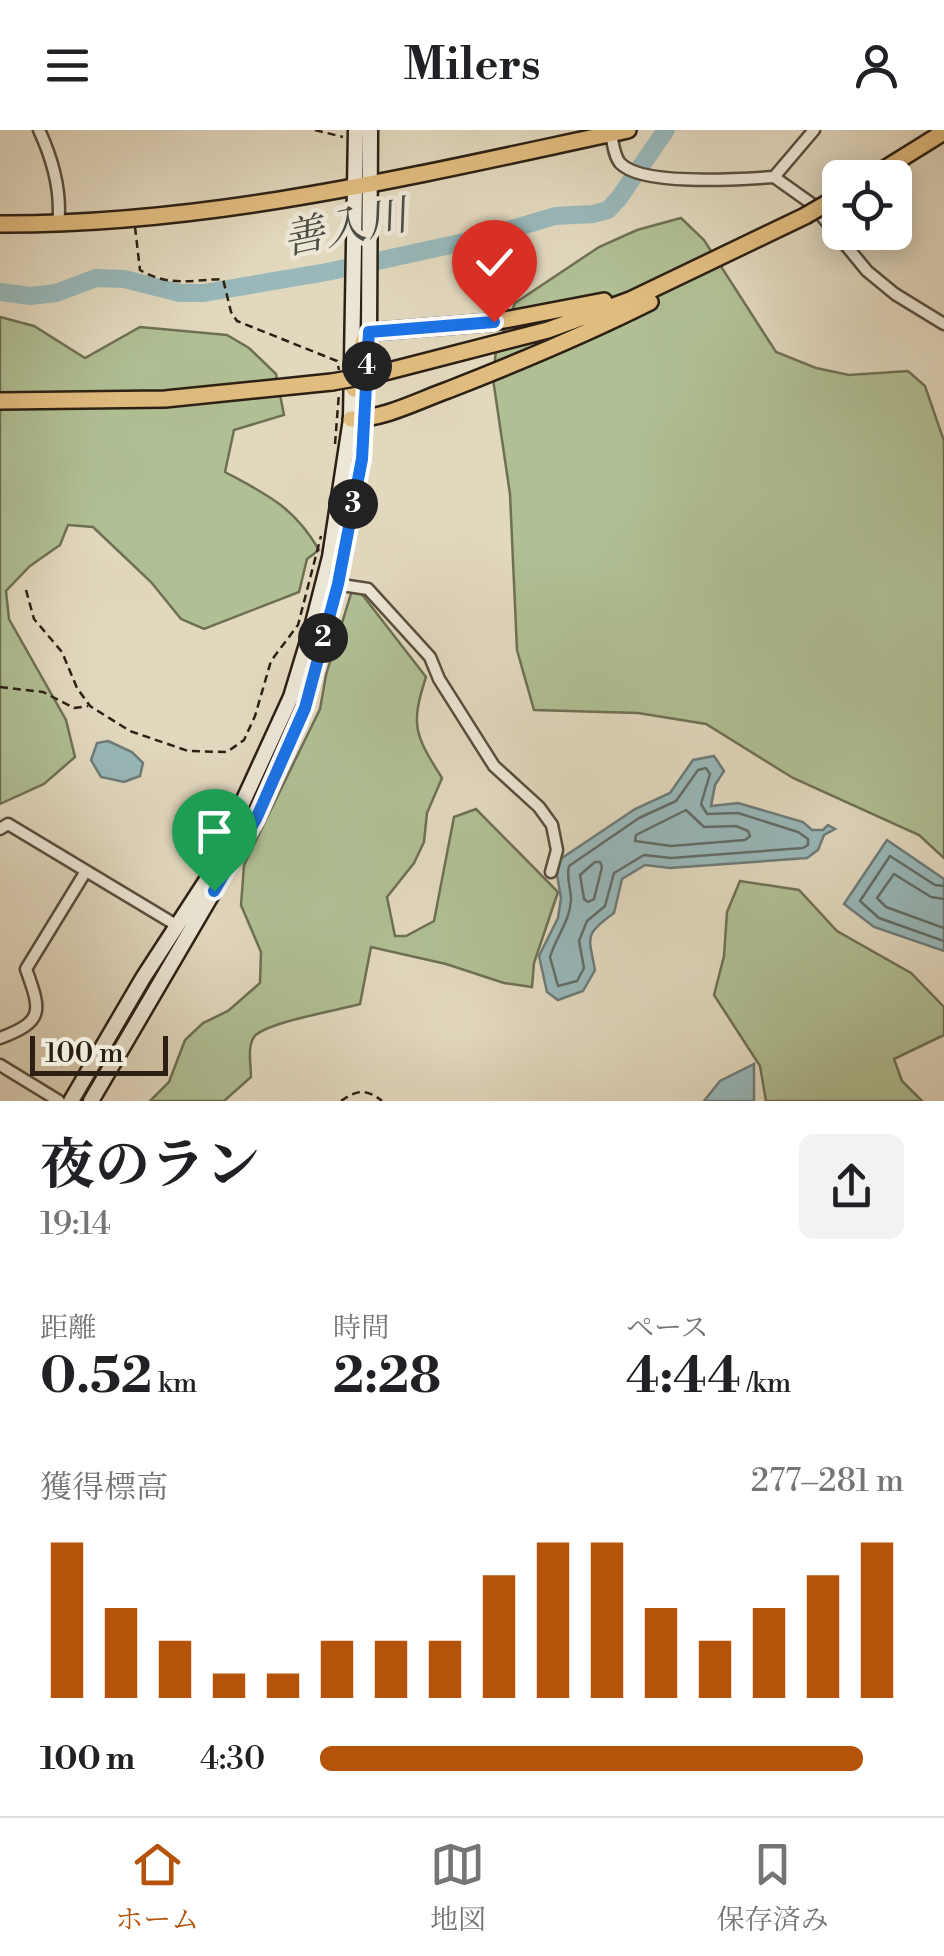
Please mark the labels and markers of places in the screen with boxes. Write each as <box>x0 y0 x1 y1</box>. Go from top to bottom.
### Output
pin <box>452 220 537 323</box>
pin: 4 <box>342 341 392 391</box>
pin: 3 <box>328 479 378 529</box>
pin: 2 <box>298 613 348 663</box>
pin <box>172 789 257 892</box>

